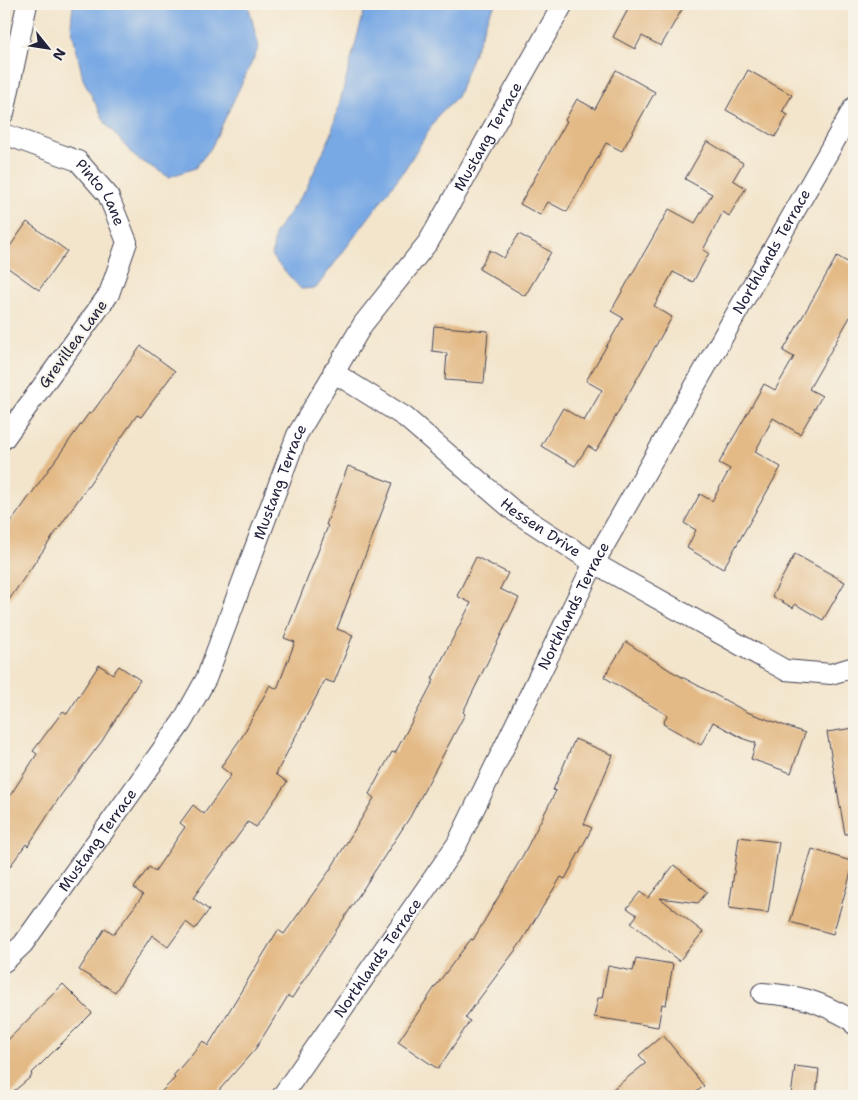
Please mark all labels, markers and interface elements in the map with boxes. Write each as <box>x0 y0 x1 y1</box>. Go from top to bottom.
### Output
north arrow <box>22 22 72 72</box>
text: N <box>49 45 70 64</box>
street label: Mustang Terrace <box>449 78 527 195</box>
street label: Pinto Lane <box>71 155 129 229</box>
street label: Northlands Terrace <box>728 185 815 318</box>
street label: Grevillea Lane <box>34 296 112 392</box>
street label: Mustang Terrace <box>249 420 311 543</box>
street label: Hessen Drive <box>496 493 585 562</box>
street label: Northlands Terrace <box>533 538 614 673</box>
street label: Mustang Terrace <box>54 785 141 896</box>
street label: Northlands Terrace <box>329 894 426 1022</box>

